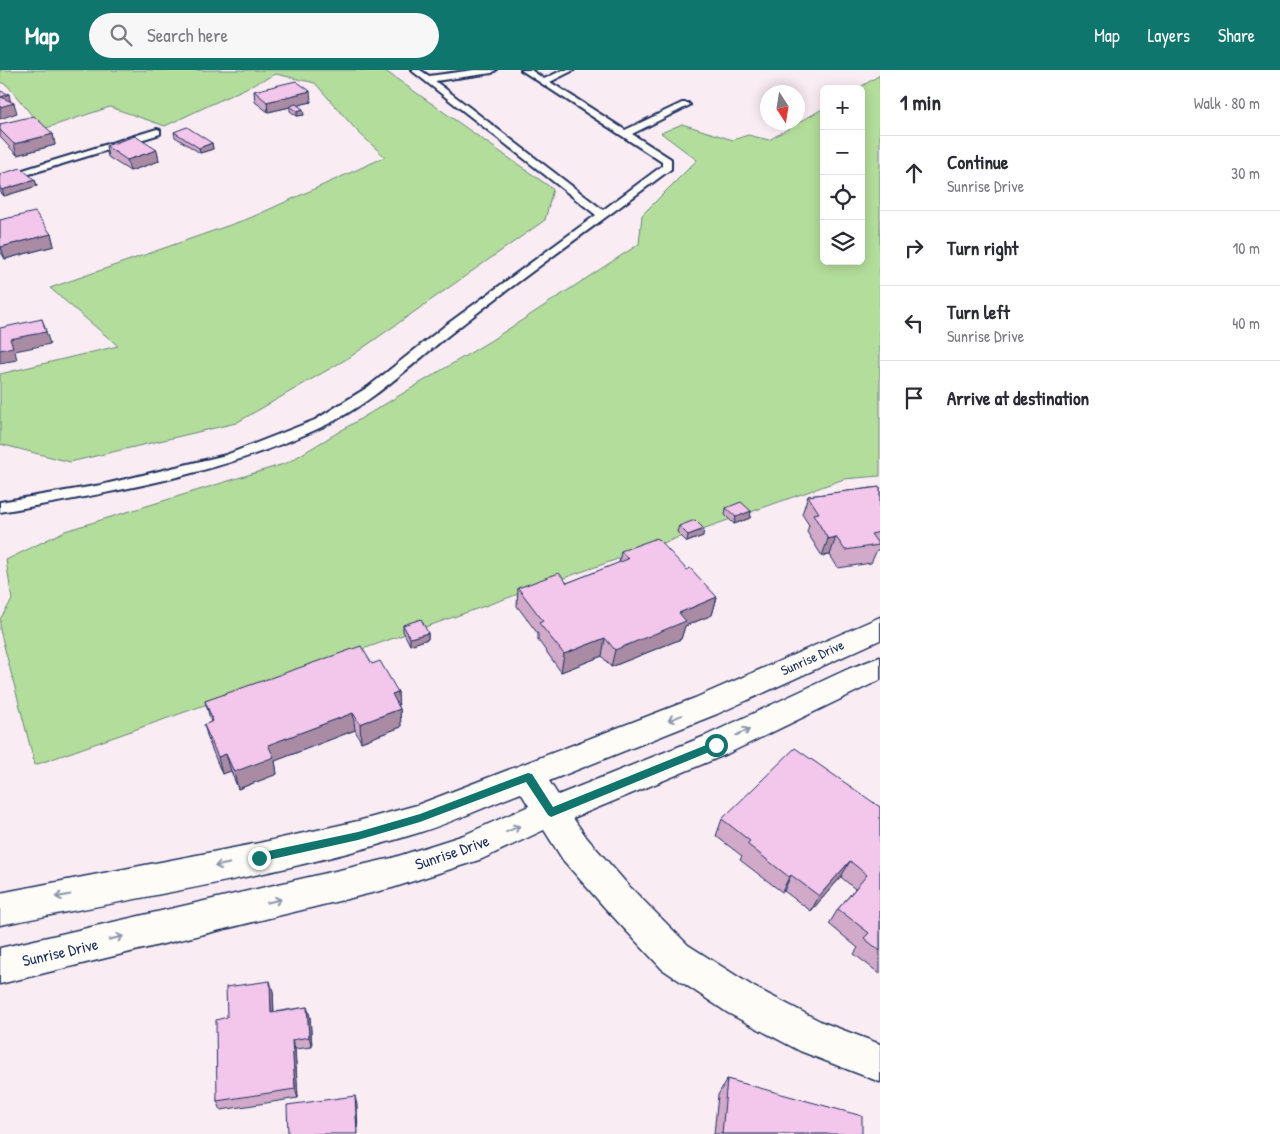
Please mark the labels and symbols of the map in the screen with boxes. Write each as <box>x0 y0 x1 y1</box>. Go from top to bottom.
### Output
north arrow <box>760 85 805 130</box>
street label: Sunrise Drive <box>777 634 847 679</box>
one-way arrow <box>668 714 683 723</box>
one-way arrow <box>735 727 750 736</box>
route start <box>705 734 728 757</box>
one-way arrow <box>505 824 520 834</box>
street label: Sunrise Drive <box>412 829 493 875</box>
route end <box>248 847 271 870</box>
one-way arrow <box>215 861 231 870</box>
one-way arrow <box>55 892 71 902</box>
one-way arrow <box>265 896 281 905</box>
street label: Sunrise Drive <box>20 932 101 971</box>
one-way arrow <box>107 933 123 942</box>

